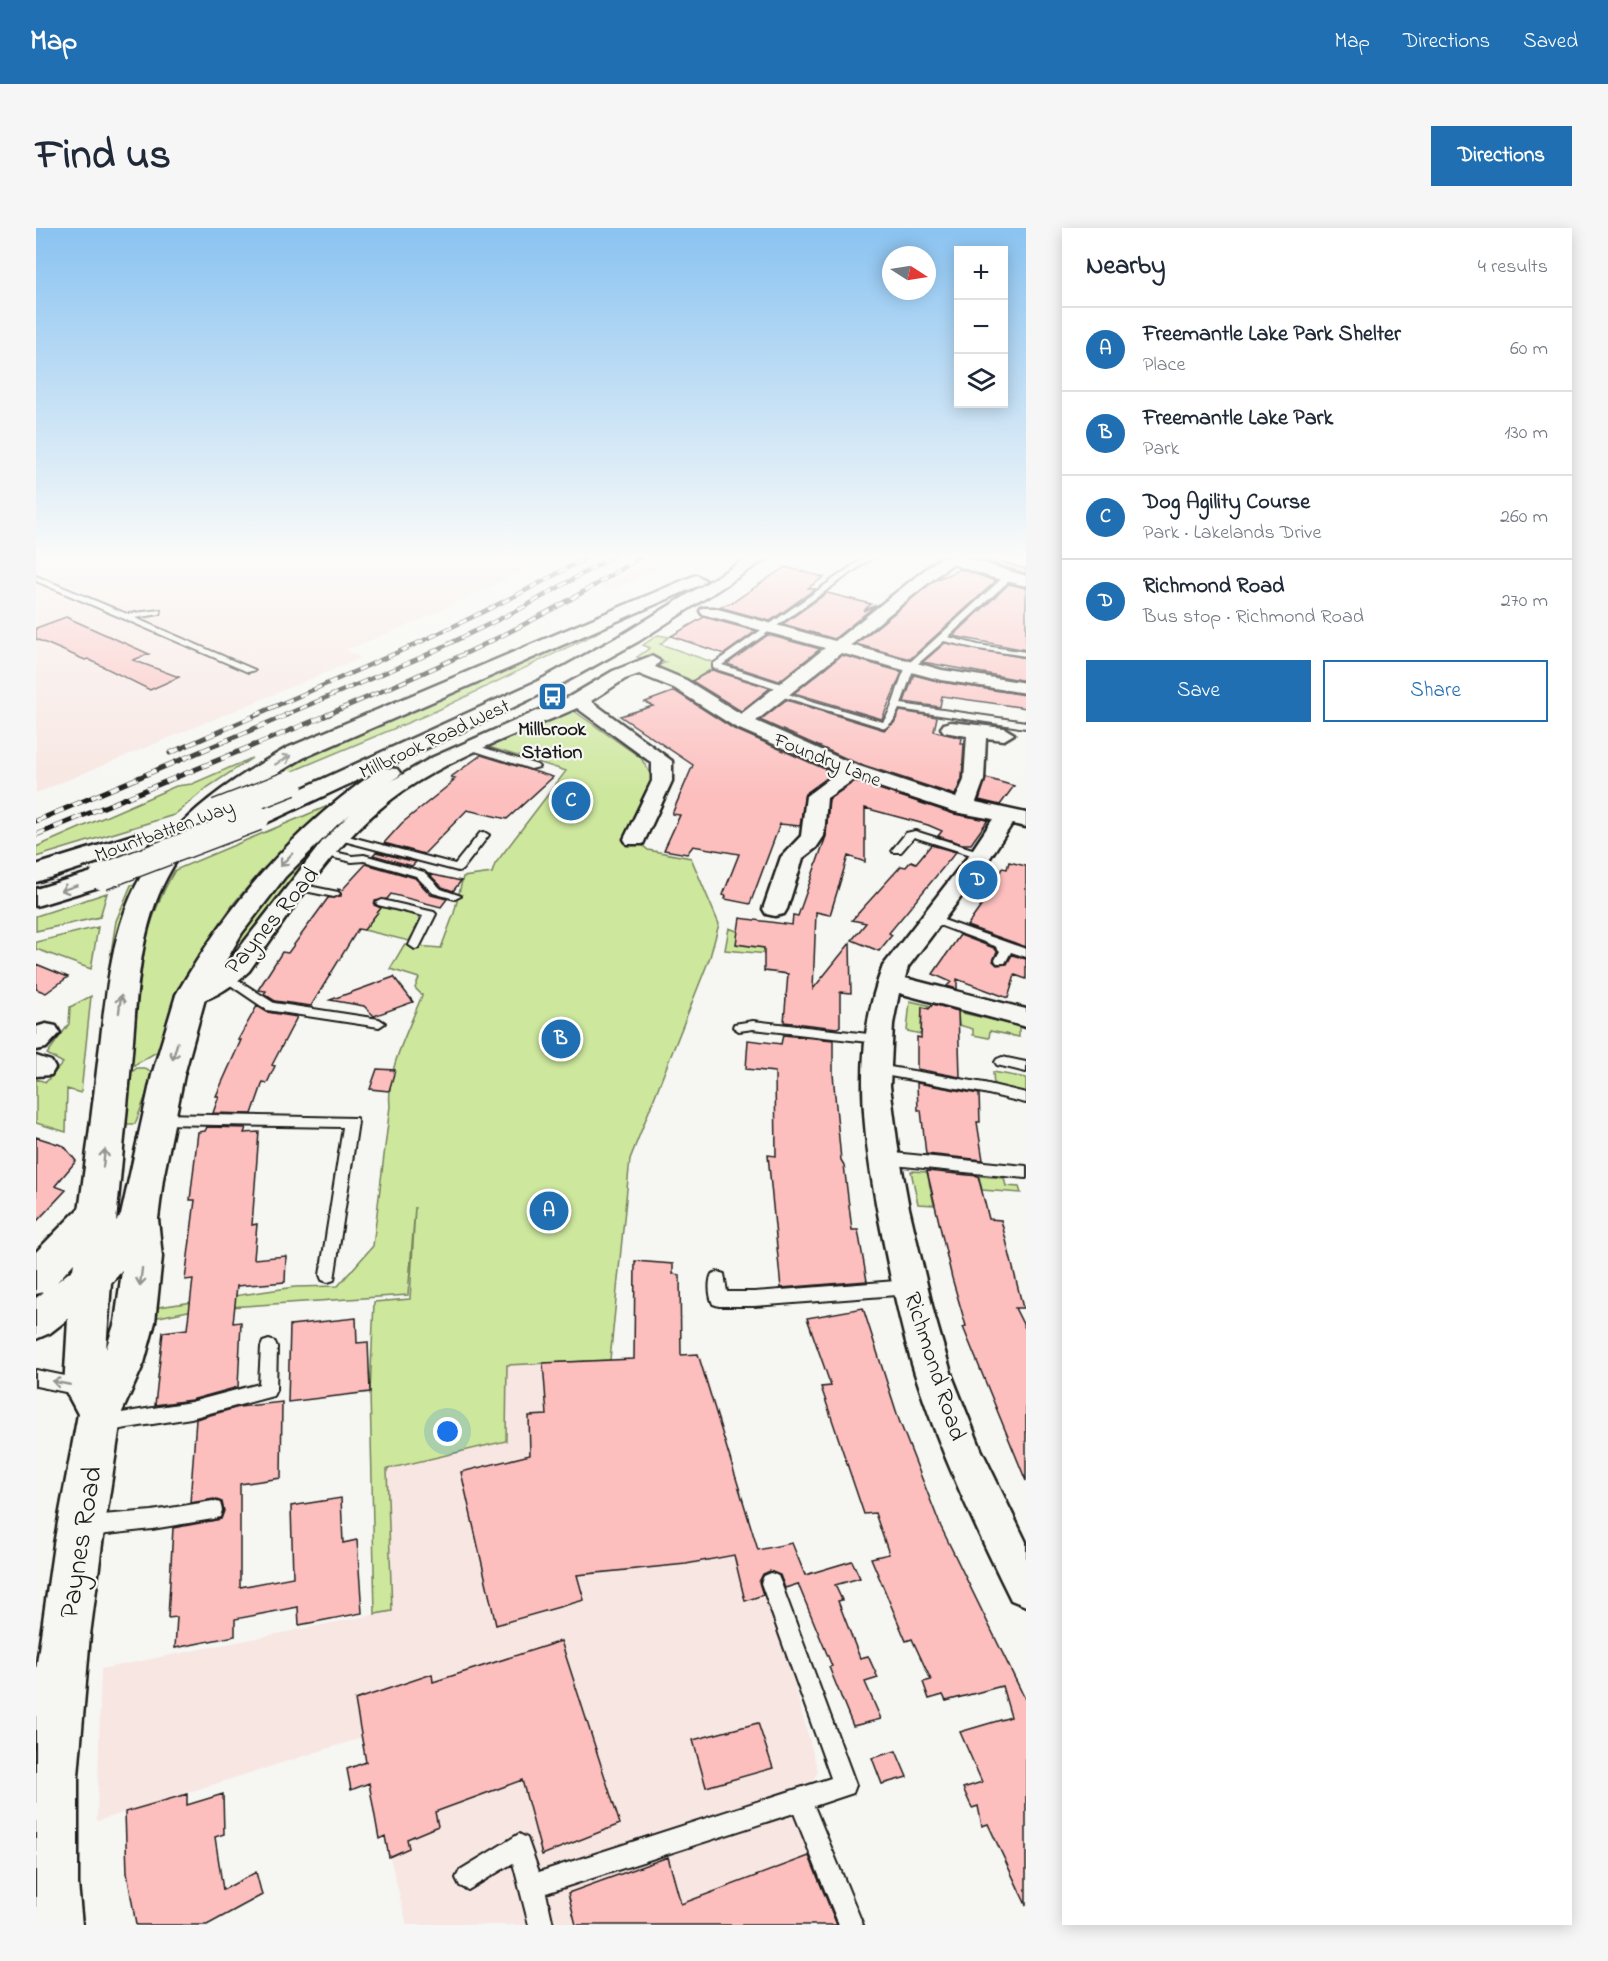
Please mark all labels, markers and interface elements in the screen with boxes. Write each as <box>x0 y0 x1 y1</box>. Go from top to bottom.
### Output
text: Map <box>30 22 77 63</box>
text: Map <box>1334 27 1370 57</box>
text: Directions <box>1403 27 1490 57</box>
text: Saved <box>1523 27 1578 57</box>
text: Find us <box>36 126 171 187</box>
button: Directions <box>1431 126 1572 186</box>
north arrow <box>882 246 936 300</box>
map controls <box>954 246 1008 408</box>
button: + <box>954 246 1008 300</box>
text: Nearby <box>1086 248 1165 286</box>
text: 4 results <box>1478 253 1548 282</box>
button: − <box>954 300 1008 354</box>
text: Freemantle Lake Park Shelter <box>1143 319 1401 351</box>
text: A <box>1099 335 1112 364</box>
text: 60 m <box>1510 335 1548 364</box>
text: Place <box>1143 351 1185 380</box>
button: layers <box>954 354 1008 408</box>
text: Freemantle Lake Park <box>1143 403 1333 435</box>
text: B <box>1099 419 1112 448</box>
text: 130 m <box>1504 419 1548 448</box>
text: Park <box>1143 435 1179 464</box>
text: Dog Agility Course <box>1143 487 1310 519</box>
text: C <box>1100 503 1111 532</box>
text: 260 m <box>1500 503 1548 532</box>
text: Park · Lakelands Drive <box>1143 519 1322 548</box>
text: Richmond Road <box>1143 571 1284 603</box>
text: D <box>1098 587 1113 616</box>
text: 270 m <box>1501 587 1548 616</box>
text: Bus stop · Richmond Road <box>1143 603 1364 632</box>
button: Save <box>1086 660 1311 722</box>
button: Share <box>1323 660 1548 722</box>
bus stop icon: Millbrook Station <box>536 681 568 713</box>
street label: Millbrook Road West <box>355 693 515 788</box>
place label: Millbrook Station <box>518 716 587 768</box>
street label: Foundry Lane <box>768 726 885 796</box>
one-way arrow <box>273 754 291 765</box>
pin: C <box>552 778 590 824</box>
street label: Mountbatten Way <box>91 794 239 871</box>
one-way arrow <box>279 853 294 868</box>
pin: D <box>958 858 998 902</box>
street label: Paynes Road <box>217 860 330 984</box>
one-way arrow <box>60 883 79 894</box>
one-way arrow <box>115 994 126 1014</box>
pin: B <box>542 1016 580 1062</box>
one-way arrow <box>169 1041 180 1060</box>
one-way arrow <box>99 1148 110 1168</box>
pin: A <box>530 1188 568 1234</box>
one-way arrow <box>135 1266 146 1286</box>
street label: Richmond Road <box>893 1288 974 1446</box>
one-way arrow <box>51 1377 71 1388</box>
your location <box>433 1417 462 1446</box>
street label: Paynes Road <box>50 1463 115 1622</box>

